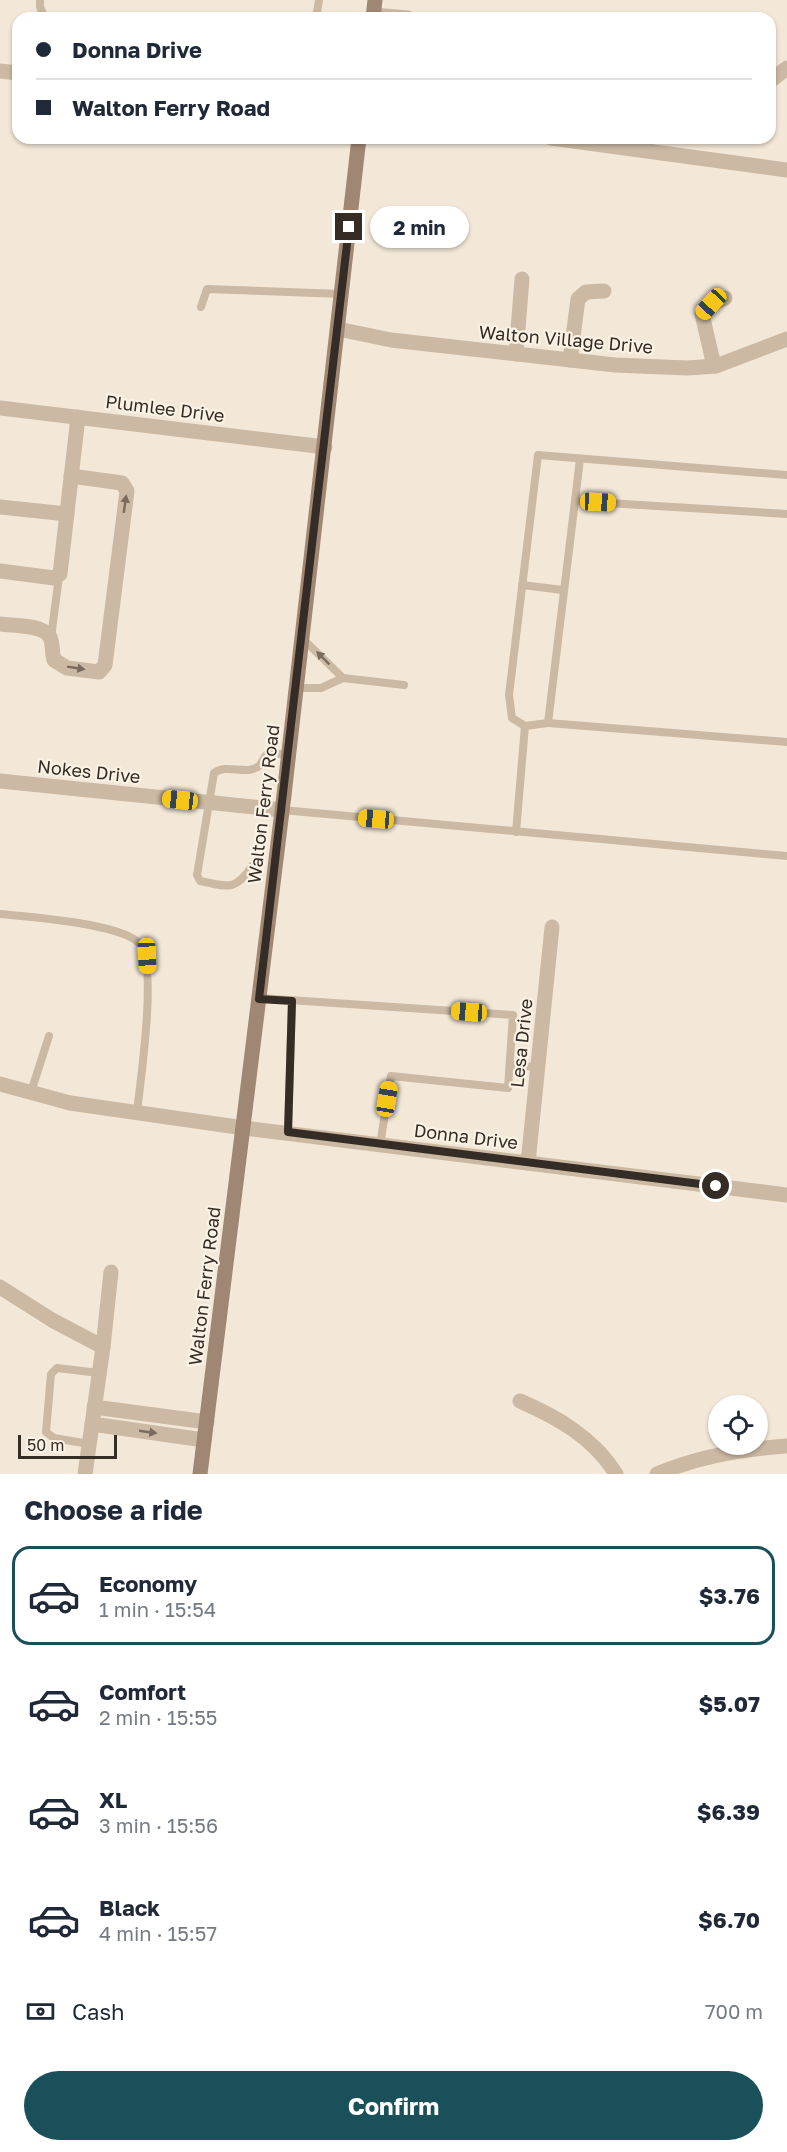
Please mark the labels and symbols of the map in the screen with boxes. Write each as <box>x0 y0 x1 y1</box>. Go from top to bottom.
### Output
callout: 2 min <box>370 206 469 248</box>
route end <box>335 213 362 240</box>
car <box>692 285 730 323</box>
street label: Walton Village Drive <box>478 320 654 358</box>
street label: Plumlee Drive <box>104 390 226 426</box>
car <box>580 492 616 512</box>
one-way arrow <box>121 494 130 513</box>
one-way arrow <box>315 651 330 665</box>
one-way arrow <box>66 664 85 673</box>
street label: Walton Ferry Road <box>242 723 284 885</box>
street label: Nokes Drive <box>36 755 142 787</box>
car <box>161 789 199 811</box>
car <box>357 808 395 830</box>
car <box>137 938 157 974</box>
street label: Lesa Drive <box>505 997 537 1089</box>
car <box>450 1002 488 1022</box>
car <box>375 1080 399 1118</box>
street label: Donna Drive <box>413 1119 519 1153</box>
route start <box>702 1172 729 1199</box>
street label: Walton Ferry Road <box>183 1205 225 1367</box>
one-way arrow <box>139 1427 158 1436</box>
scale bar <box>18 1432 117 1460</box>

